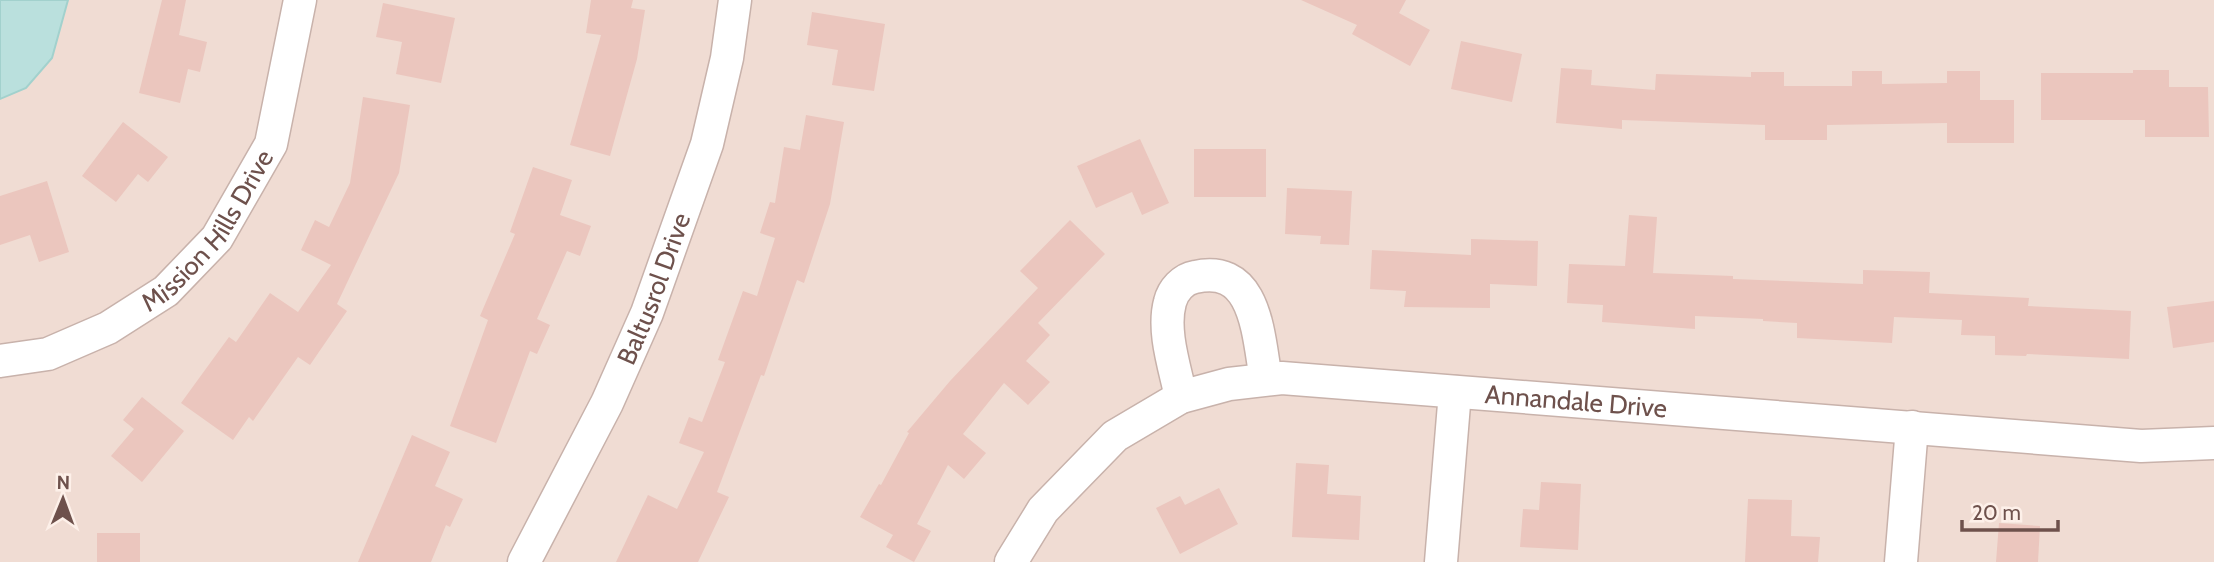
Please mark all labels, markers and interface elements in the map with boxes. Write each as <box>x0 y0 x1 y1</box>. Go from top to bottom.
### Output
street label: Mission Hills Drive <box>135 144 280 319</box>
street label: Baltusrol Drive <box>610 209 697 369</box>
street label: Annandale Drive <box>1484 378 1668 424</box>
north arrow <box>28 464 98 534</box>
text: N <box>56 471 70 494</box>
scale bar <box>1962 489 2058 532</box>
text: 20 m <box>1972 500 2021 525</box>

